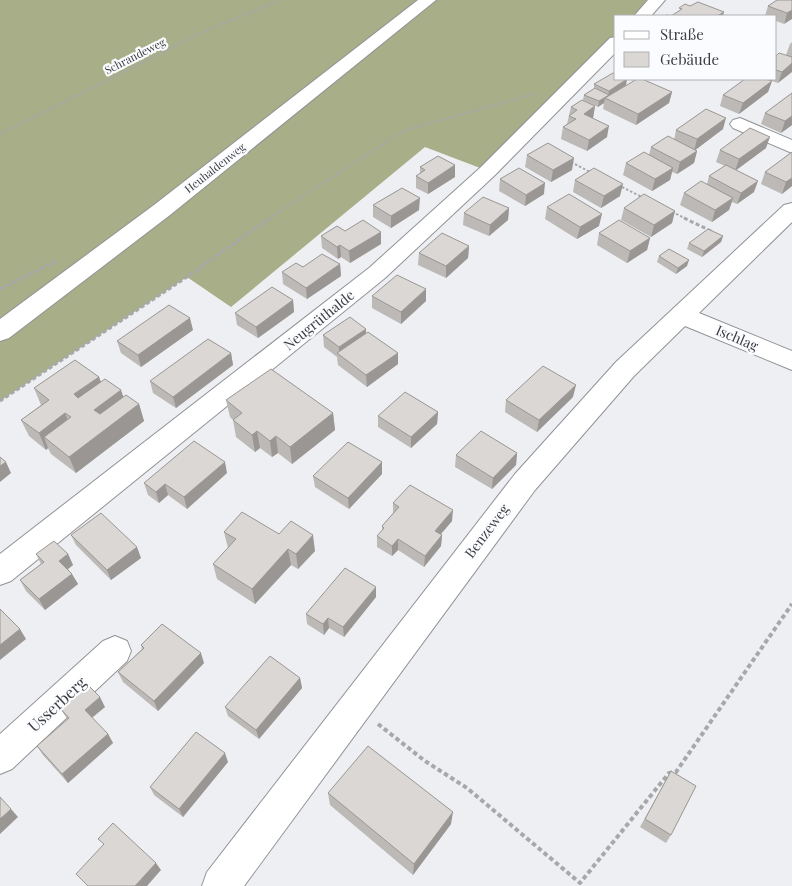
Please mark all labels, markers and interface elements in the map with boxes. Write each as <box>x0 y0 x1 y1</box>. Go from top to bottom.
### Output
legend <box>614 15 777 80</box>
text: Straße <box>660 24 704 44</box>
street label: Schrandeweg <box>102 34 168 77</box>
text: Gebäude <box>660 49 719 69</box>
street label: Heuhaldenweg <box>181 139 248 196</box>
street label: Neugrüthalde <box>279 285 358 354</box>
street label: Ischlag <box>713 320 762 355</box>
street label: Benzeweg <box>460 499 514 562</box>
street label: Usserberg <box>23 671 91 736</box>

